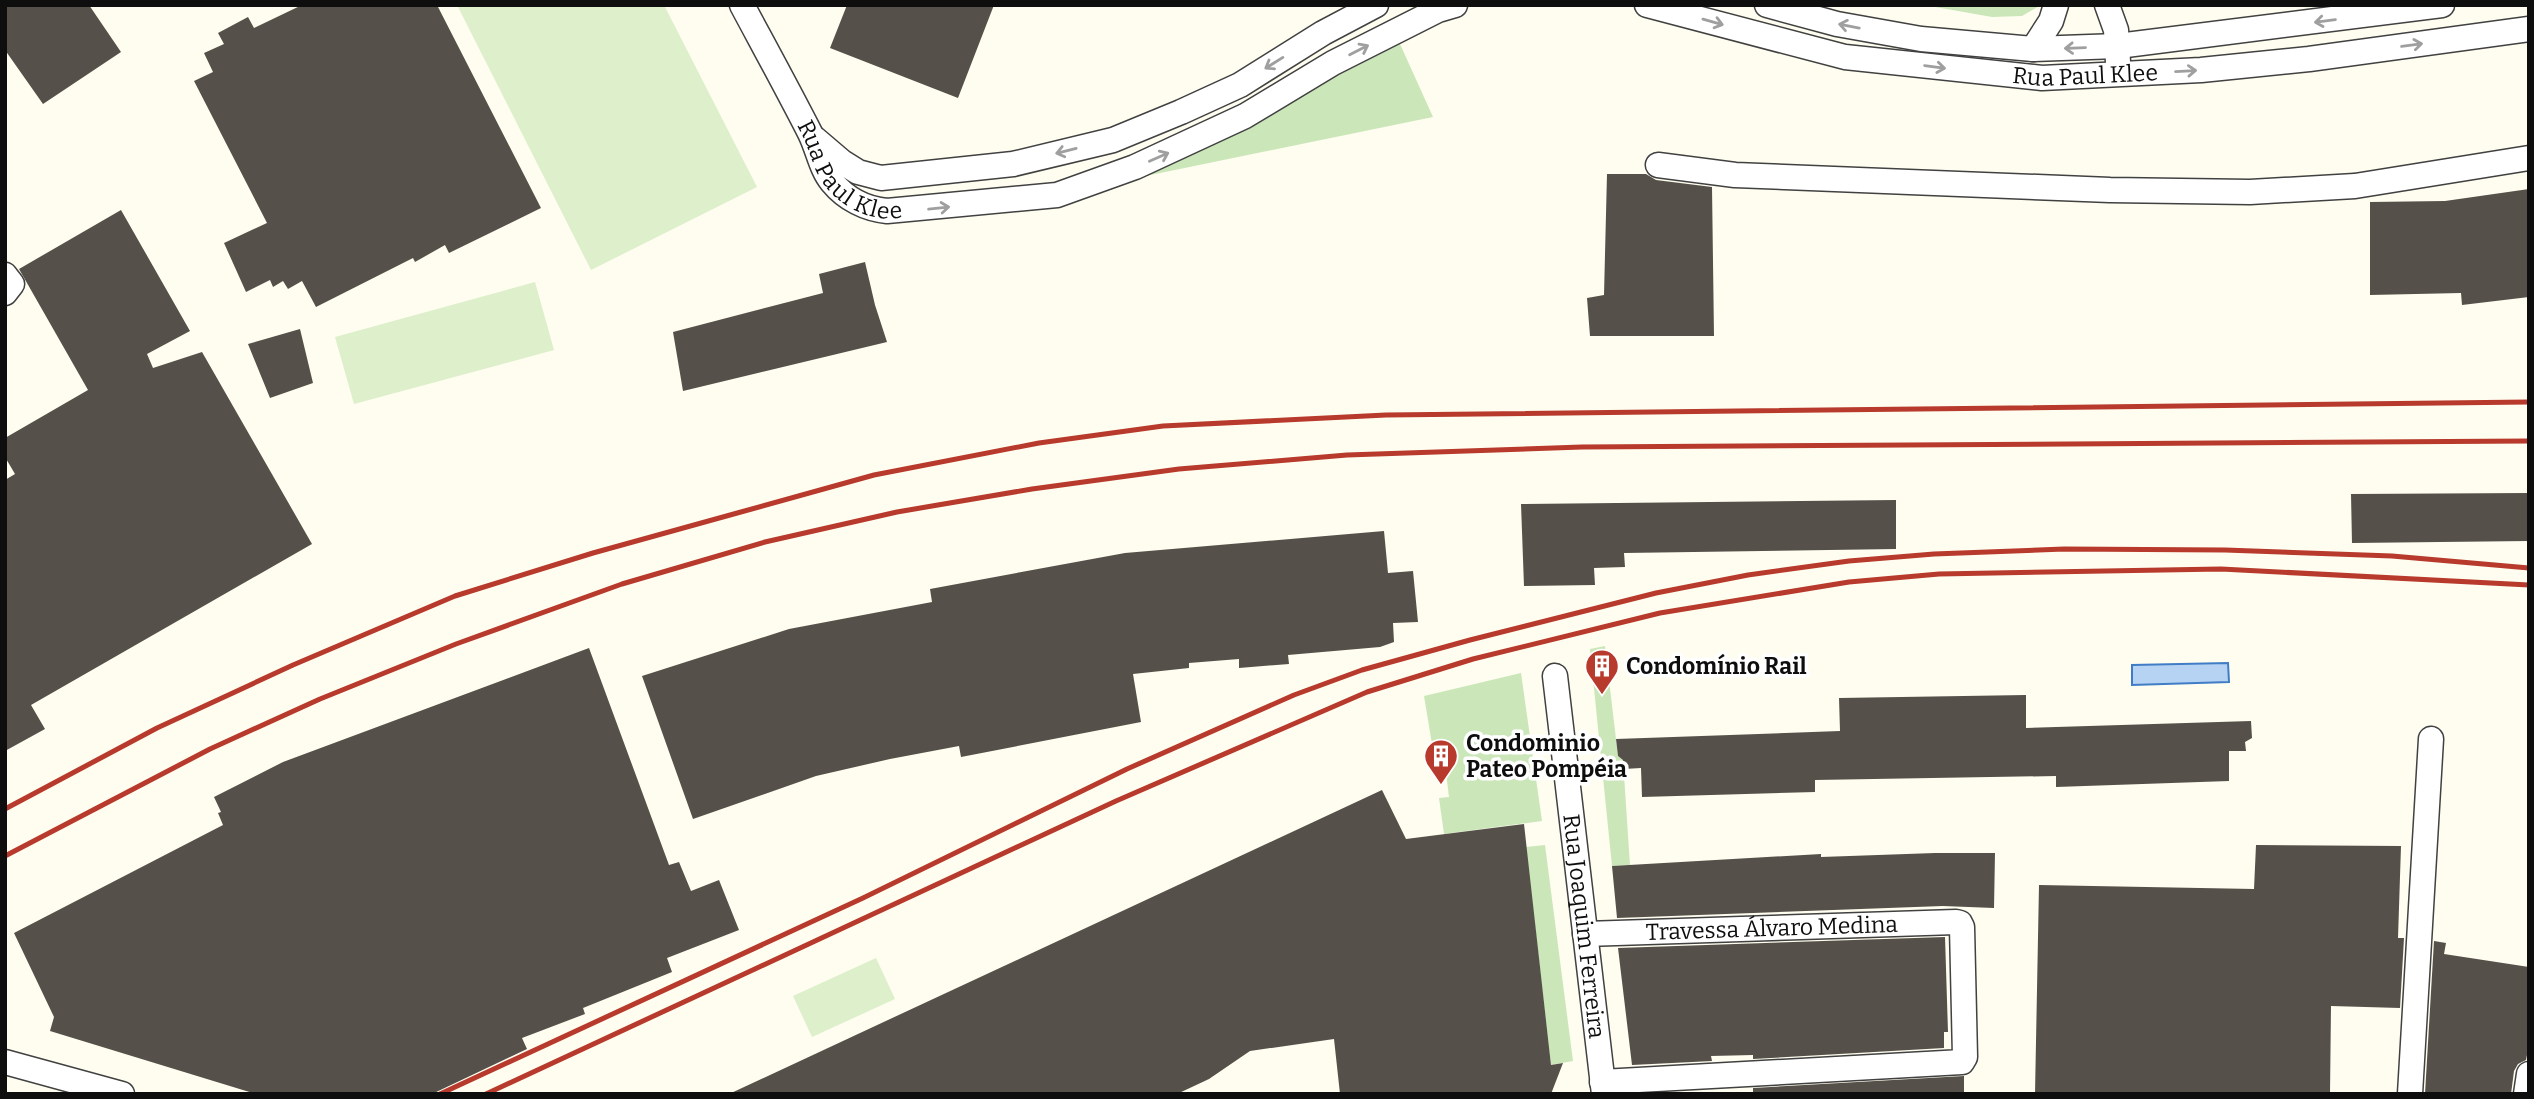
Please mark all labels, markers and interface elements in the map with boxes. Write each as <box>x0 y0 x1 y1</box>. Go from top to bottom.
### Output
one-way arrow <box>2314 14 2337 27</box>
one-way arrow <box>1701 17 1723 30</box>
one-way arrow <box>1838 19 1861 33</box>
one-way arrow <box>2400 38 2423 51</box>
one-way arrow <box>2064 41 2087 54</box>
one-way arrow <box>1348 42 1369 56</box>
one-way arrow <box>1265 56 1285 70</box>
street label: Rua Paul Klee <box>2011 58 2159 92</box>
one-way arrow <box>1923 60 1946 73</box>
one-way arrow <box>2175 65 2198 78</box>
street label: Rua Paul Klee <box>792 115 903 225</box>
one-way arrow <box>1055 145 1078 159</box>
one-way arrow <box>1147 150 1169 163</box>
one-way arrow <box>927 201 950 214</box>
building icon: Condomínio Rail <box>1583 647 1621 696</box>
place label: Condomínio Rail <box>1626 652 1807 680</box>
place label: Condominio Pateo Pompéia <box>1466 729 1627 783</box>
building icon: Condominio Pateo Pompéia <box>1422 737 1460 786</box>
street label: Rua Joaquim Ferreira <box>1557 813 1611 1040</box>
street label: Travessa Álvaro Medina <box>1645 910 1899 946</box>

